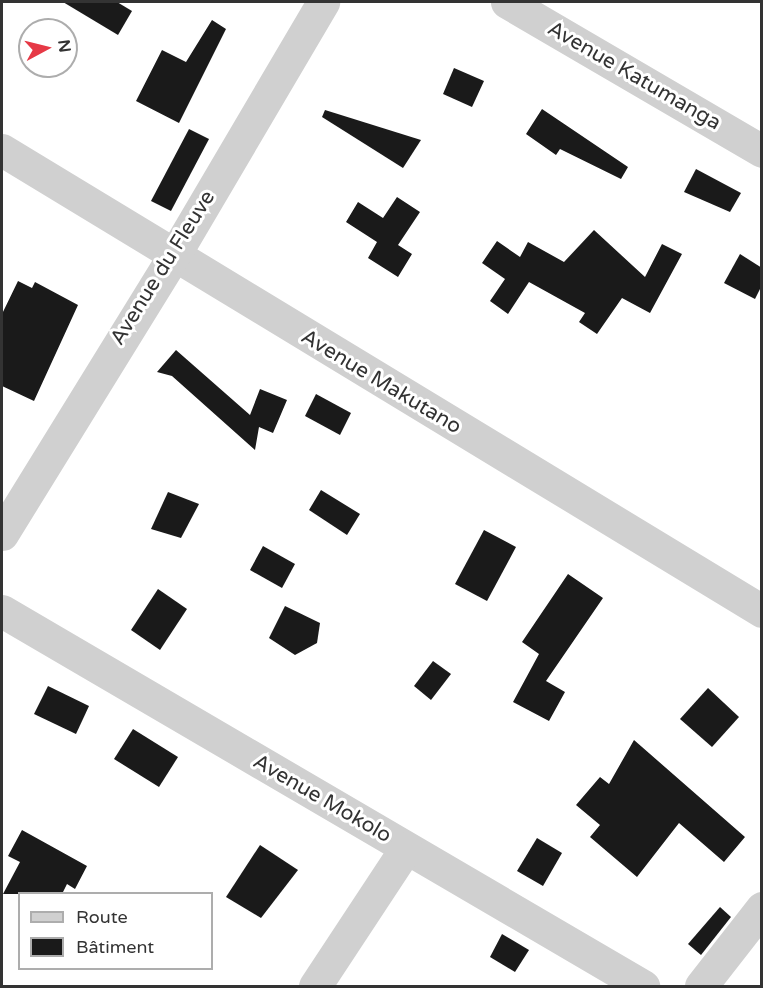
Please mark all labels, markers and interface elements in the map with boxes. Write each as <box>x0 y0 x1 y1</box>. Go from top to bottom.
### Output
street label: Avenue Katumanga <box>543 16 725 136</box>
north arrow <box>18 18 78 78</box>
text: N <box>53 38 75 54</box>
street label: Avenue du Fleuve <box>105 186 221 350</box>
street label: Avenue Makutano <box>296 324 466 440</box>
street label: Avenue Mokolo <box>248 749 396 849</box>
legend <box>18 892 213 970</box>
text: Route <box>76 906 128 928</box>
text: Bâtiment <box>76 936 154 958</box>

